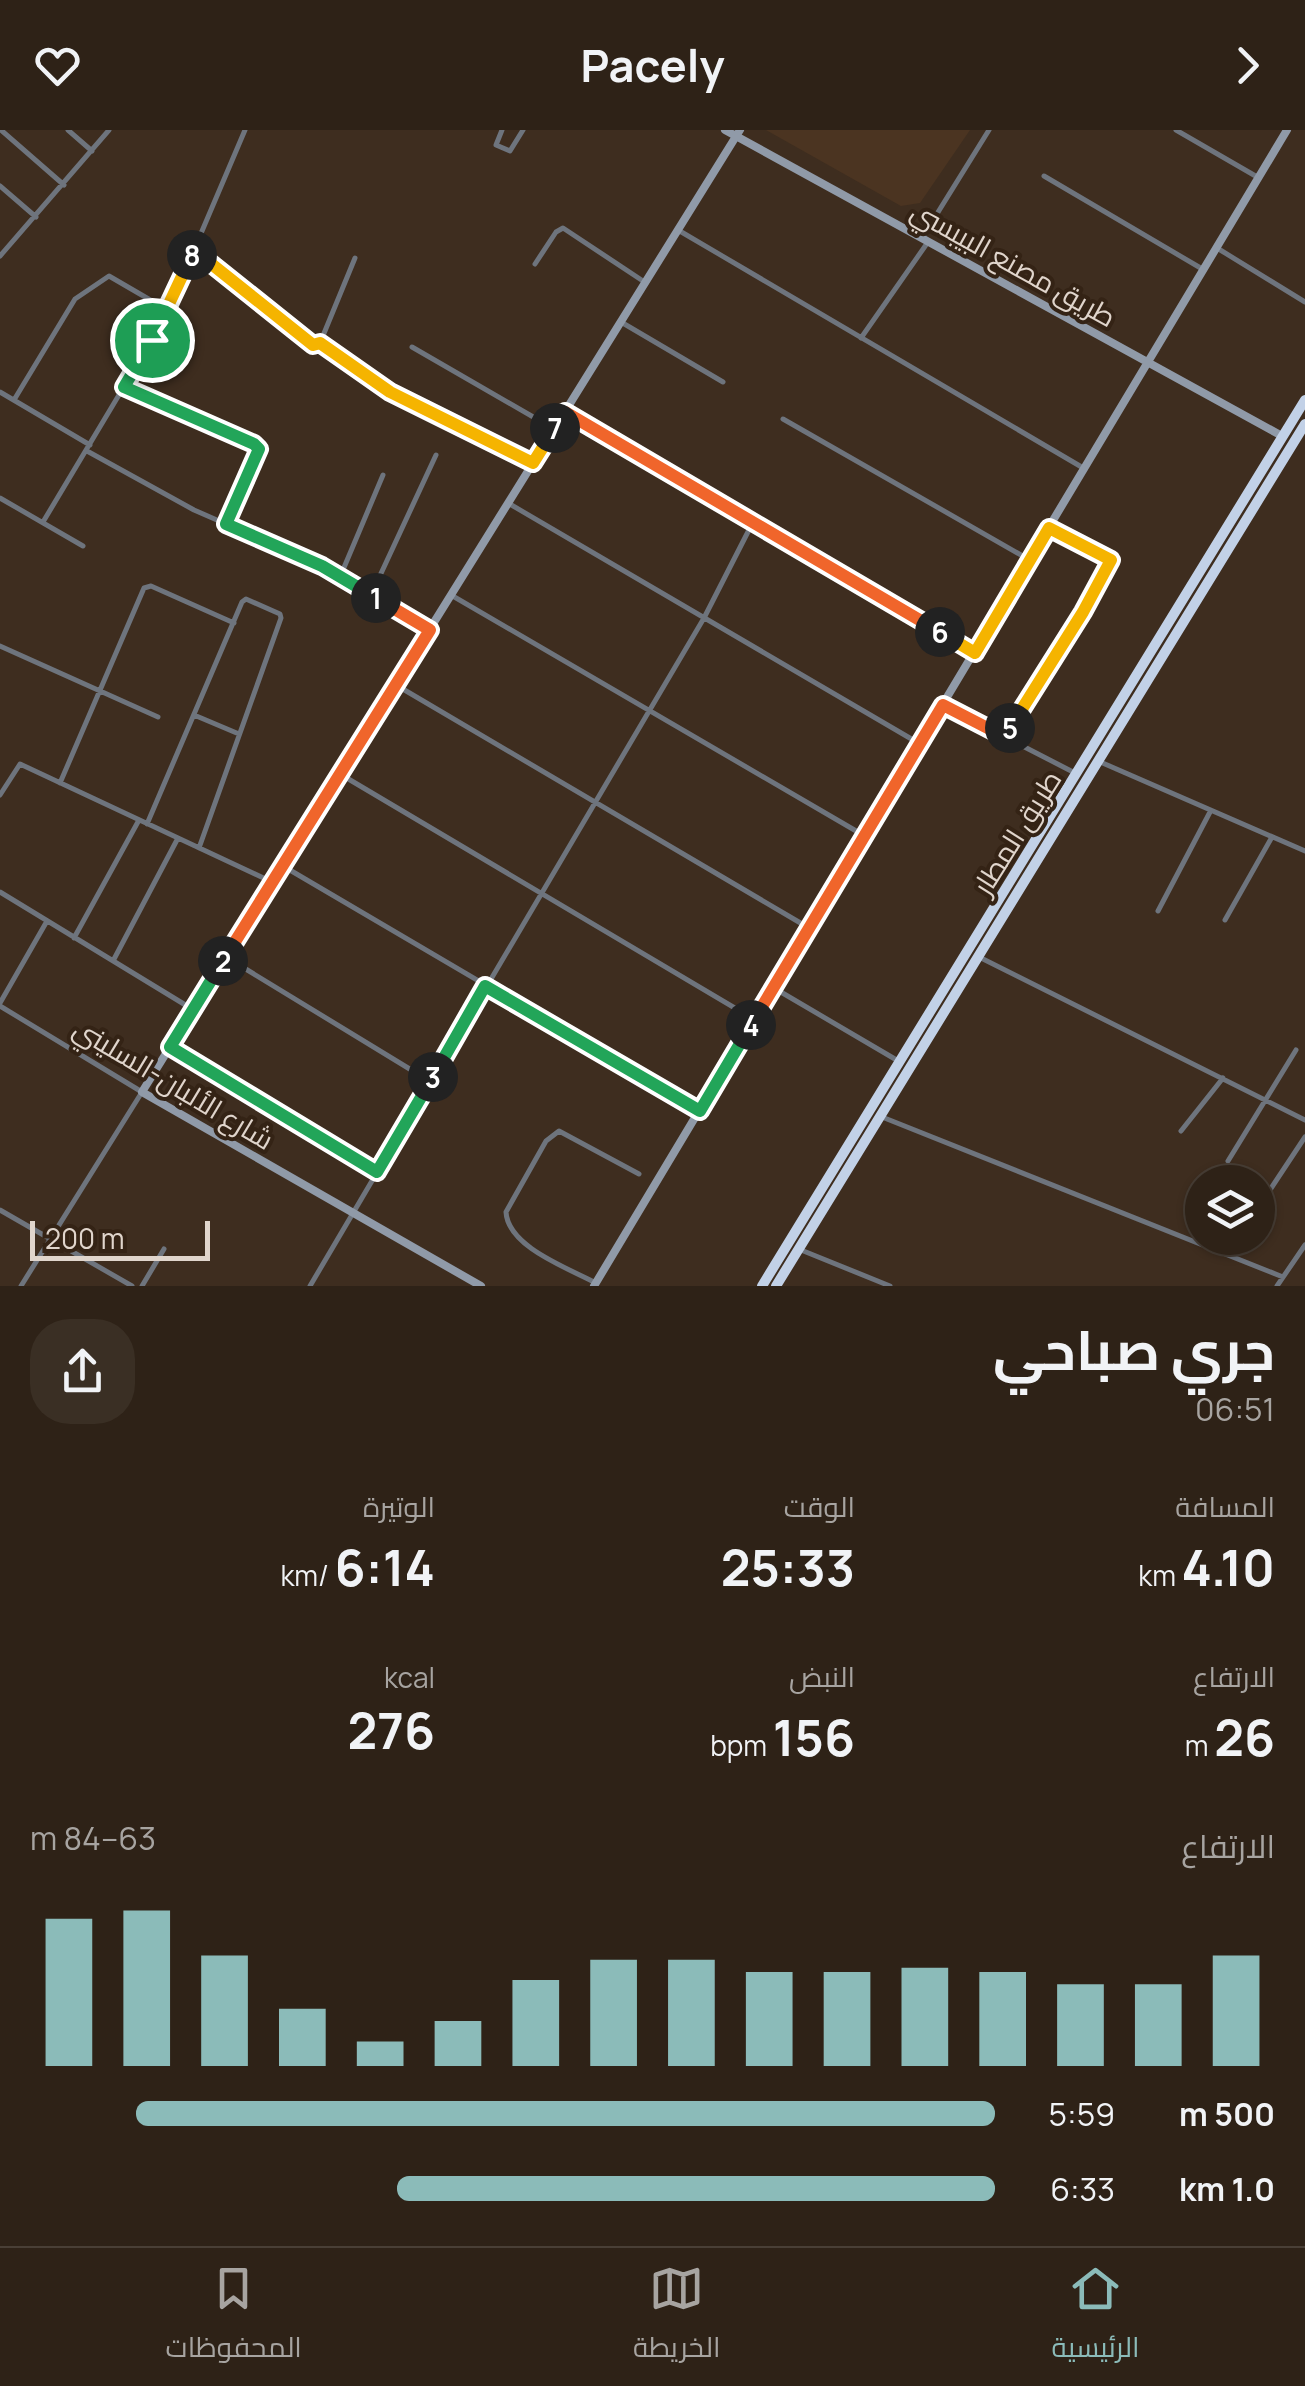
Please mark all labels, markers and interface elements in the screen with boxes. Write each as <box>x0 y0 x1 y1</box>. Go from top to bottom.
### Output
text: Pacely <box>580 34 725 96</box>
icon: heart <box>30 38 85 93</box>
icon: forward <box>1220 38 1275 93</box>
street label: طريق مصنع البيبسي <box>903 191 1123 338</box>
pin: 8 <box>167 230 217 280</box>
text: 8 <box>183 236 201 274</box>
pin <box>110 298 195 383</box>
icon: arrive <box>125 313 180 368</box>
pin: 7 <box>530 403 580 453</box>
text: 7 <box>548 409 562 447</box>
pin: 1 <box>351 573 401 623</box>
text: 1 <box>370 579 382 617</box>
pin: 6 <box>915 607 965 657</box>
text: 6 <box>931 613 949 651</box>
pin: 5 <box>985 703 1035 753</box>
text: 5 <box>1002 709 1018 747</box>
street label: طريق المطار <box>962 762 1069 903</box>
pin: 2 <box>198 936 248 986</box>
text: 2 <box>215 942 231 980</box>
pin: 4 <box>726 1000 776 1050</box>
text: 4 <box>742 1006 760 1044</box>
street label: شارع الألبان-السليني <box>65 1008 281 1161</box>
pin: 3 <box>408 1052 458 1102</box>
text: 3 <box>425 1058 441 1096</box>
map controls <box>1185 1165 1275 1255</box>
button: layers <box>1185 1165 1275 1255</box>
scale bar <box>30 1216 210 1260</box>
text: 200 m <box>45 1219 124 1257</box>
text: جري صباحي <box>993 1311 1275 1387</box>
button: share <box>30 1319 135 1424</box>
text: 06:51 <box>1195 1387 1275 1431</box>
text: الوتيرة <box>363 1487 435 1525</box>
text: الوقت <box>784 1487 855 1525</box>
text: المسافة <box>1175 1487 1275 1525</box>
text: 6:14 <box>334 1533 435 1601</box>
text: 25:33 <box>721 1533 855 1601</box>
text: 4.10 <box>1182 1533 1275 1601</box>
text: /km <box>280 1556 334 1594</box>
text: km <box>1138 1556 1182 1594</box>
text: النبض <box>789 1657 855 1695</box>
text: الارتفاع <box>1193 1657 1275 1695</box>
text: kcal <box>384 1658 435 1696</box>
text: 276 <box>347 1696 435 1764</box>
text: 156 <box>773 1703 855 1771</box>
text: 26 <box>1214 1703 1275 1771</box>
text: bpm <box>710 1726 773 1764</box>
text: m <box>1185 1726 1214 1764</box>
text: 63–84 m <box>30 1816 156 1860</box>
text: الارتفاع <box>1181 1824 1275 1868</box>
text: 5:59 <box>1049 2092 1115 2136</box>
text: 500 m <box>1179 2092 1275 2136</box>
text: 6:33 <box>1050 2167 1115 2211</box>
text: 1.0 km <box>1179 2167 1275 2211</box>
tab: المحفوظات <box>166 2261 302 2373</box>
tab: الخريطة <box>633 2261 720 2373</box>
tab: الرئيسية <box>1052 2261 1139 2373</box>

